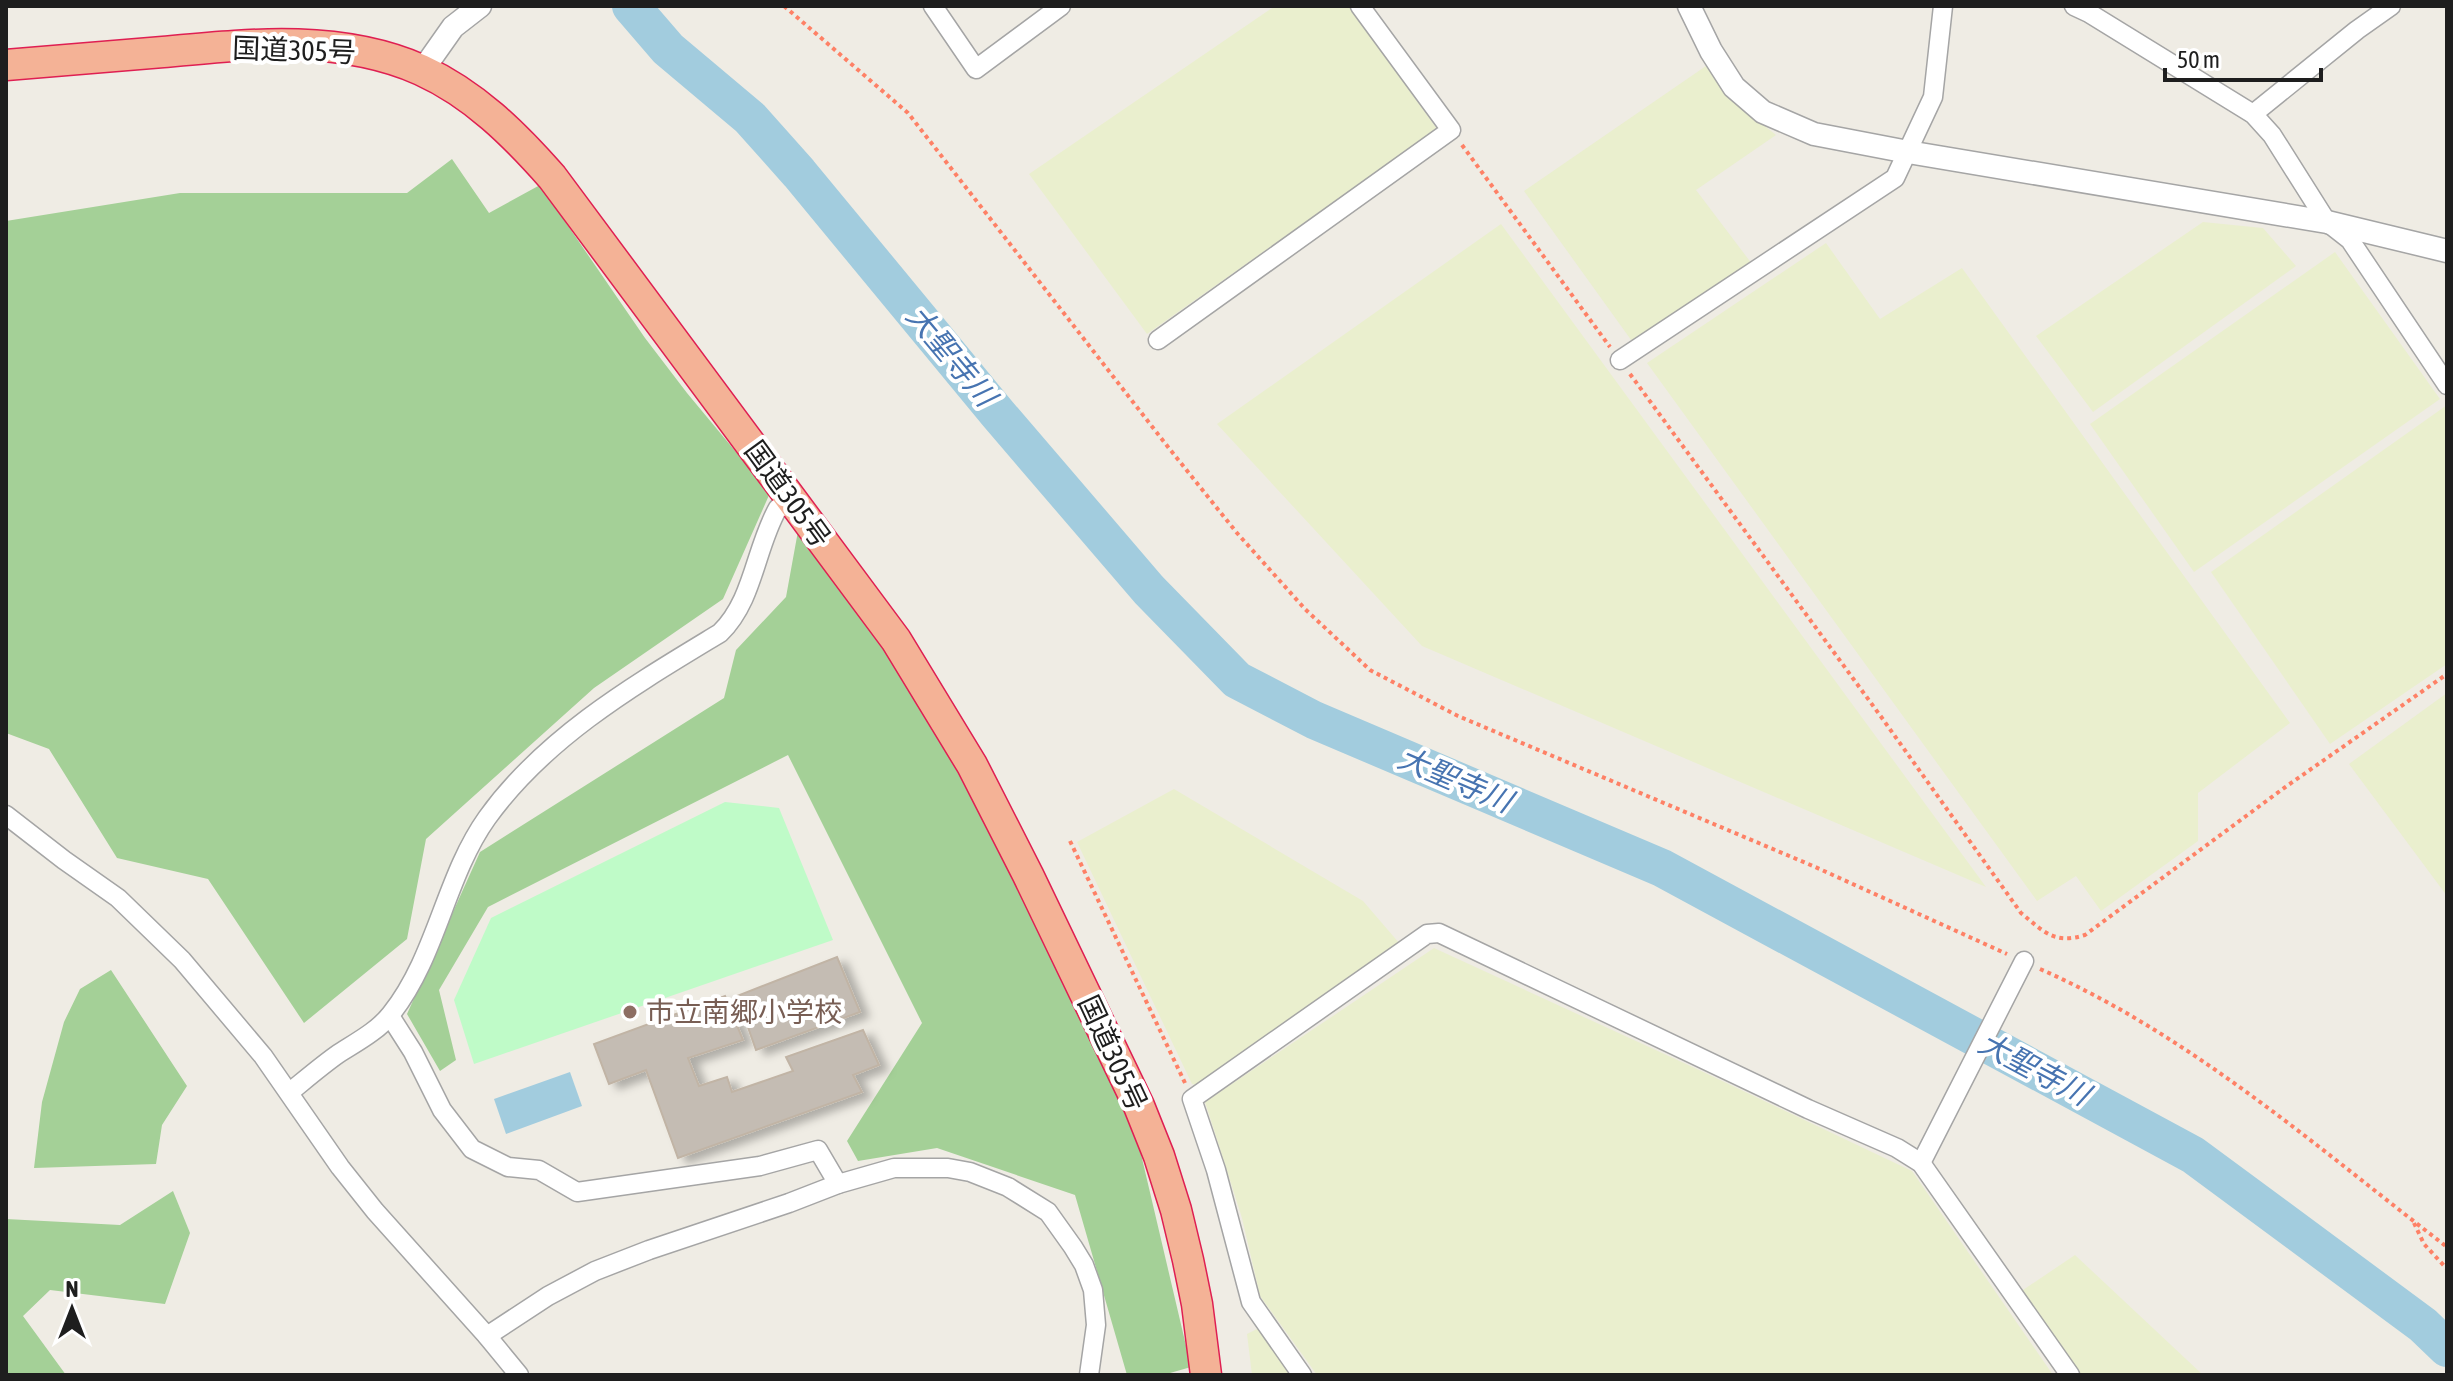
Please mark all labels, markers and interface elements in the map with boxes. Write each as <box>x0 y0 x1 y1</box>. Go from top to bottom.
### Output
street label: 国道305号 <box>232 32 356 68</box>
scale bar <box>2165 32 2321 82</box>
text: 50 m <box>2177 46 2220 73</box>
water label: 大聖寺川 <box>900 298 1005 415</box>
street label: 国道305号 <box>739 435 837 553</box>
water label: 大聖寺川 <box>1394 740 1520 819</box>
street label: 国道305号 <box>1072 990 1154 1116</box>
place label: 市立南郷小学校 <box>646 996 842 1028</box>
marker: 市立南郷小学校 <box>621 1003 639 1021</box>
water label: 大聖寺川 <box>1974 1025 2098 1113</box>
north arrow <box>32 1269 112 1349</box>
text: N <box>66 1276 78 1302</box>

